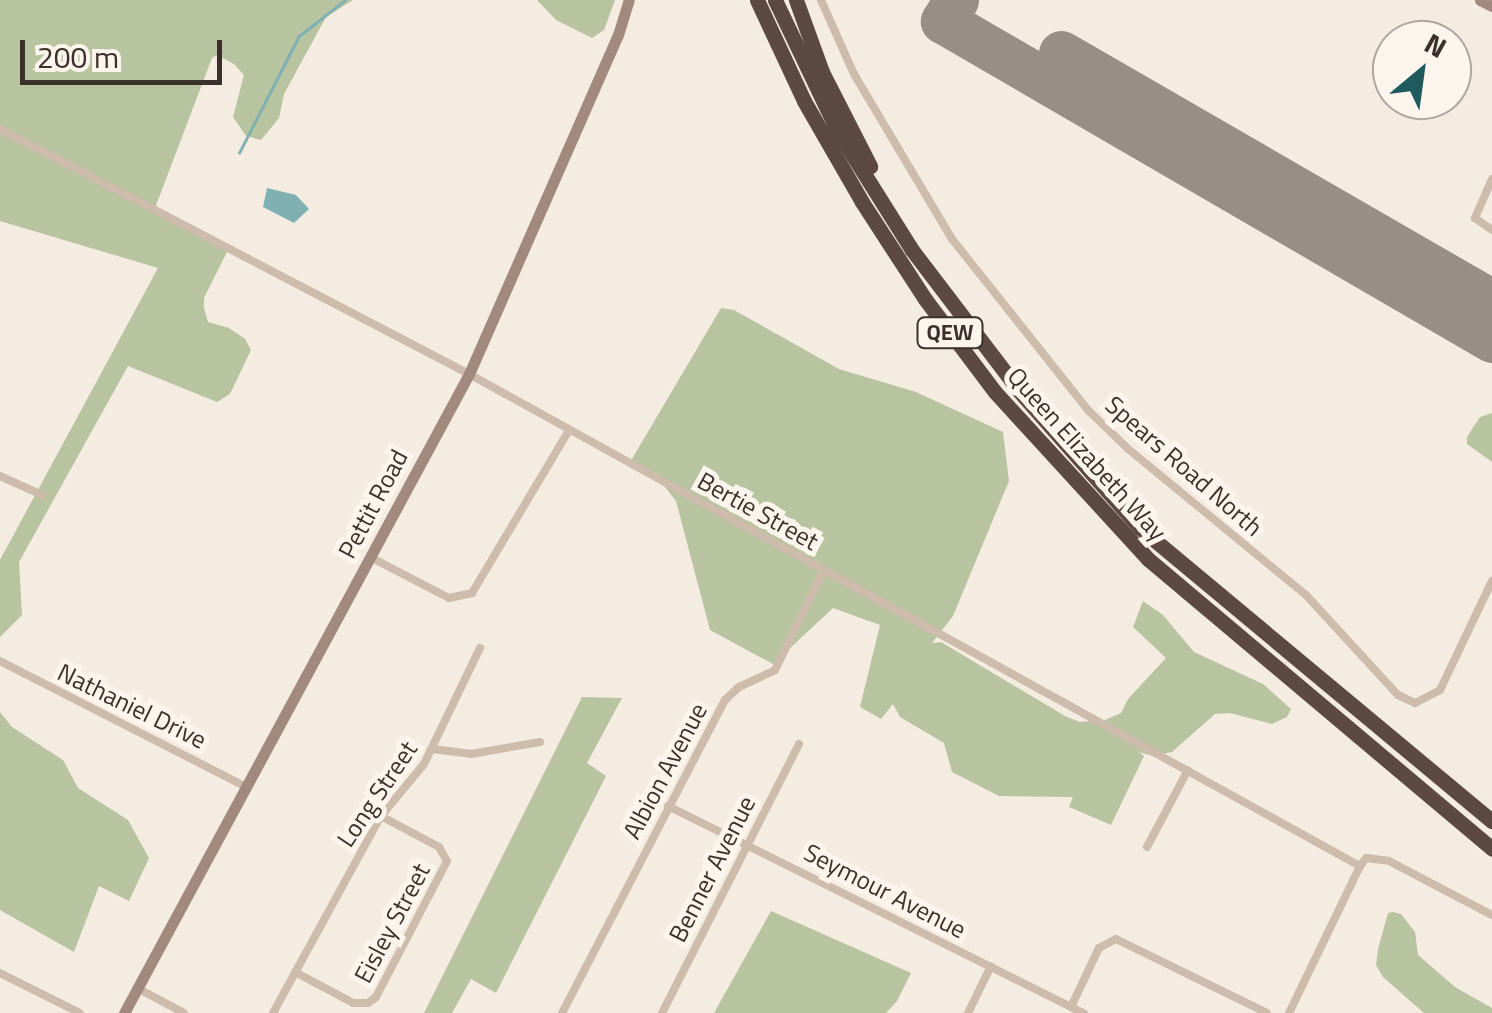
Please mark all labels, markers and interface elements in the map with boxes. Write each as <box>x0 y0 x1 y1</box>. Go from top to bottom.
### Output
scale bar <box>25 20 228 82</box>
north arrow <box>1372 20 1472 120</box>
text: N <box>1417 22 1455 69</box>
text: 200 m <box>37 34 119 80</box>
road number: QEW <box>915 316 985 350</box>
street label: Queen Elizabeth Way <box>1001 361 1173 547</box>
street label: Spears Road North <box>1099 390 1269 542</box>
street label: Pettit Road <box>332 445 414 563</box>
street label: Bertie Street <box>692 466 824 556</box>
street label: Nathaniel Drive <box>53 657 211 755</box>
street label: Albion Avenue <box>617 698 713 844</box>
street label: Long Street <box>331 735 423 853</box>
street label: Benner Avenue <box>662 791 762 947</box>
street label: Seymour Avenue <box>799 837 971 945</box>
street label: Eisley Street <box>348 858 436 988</box>

